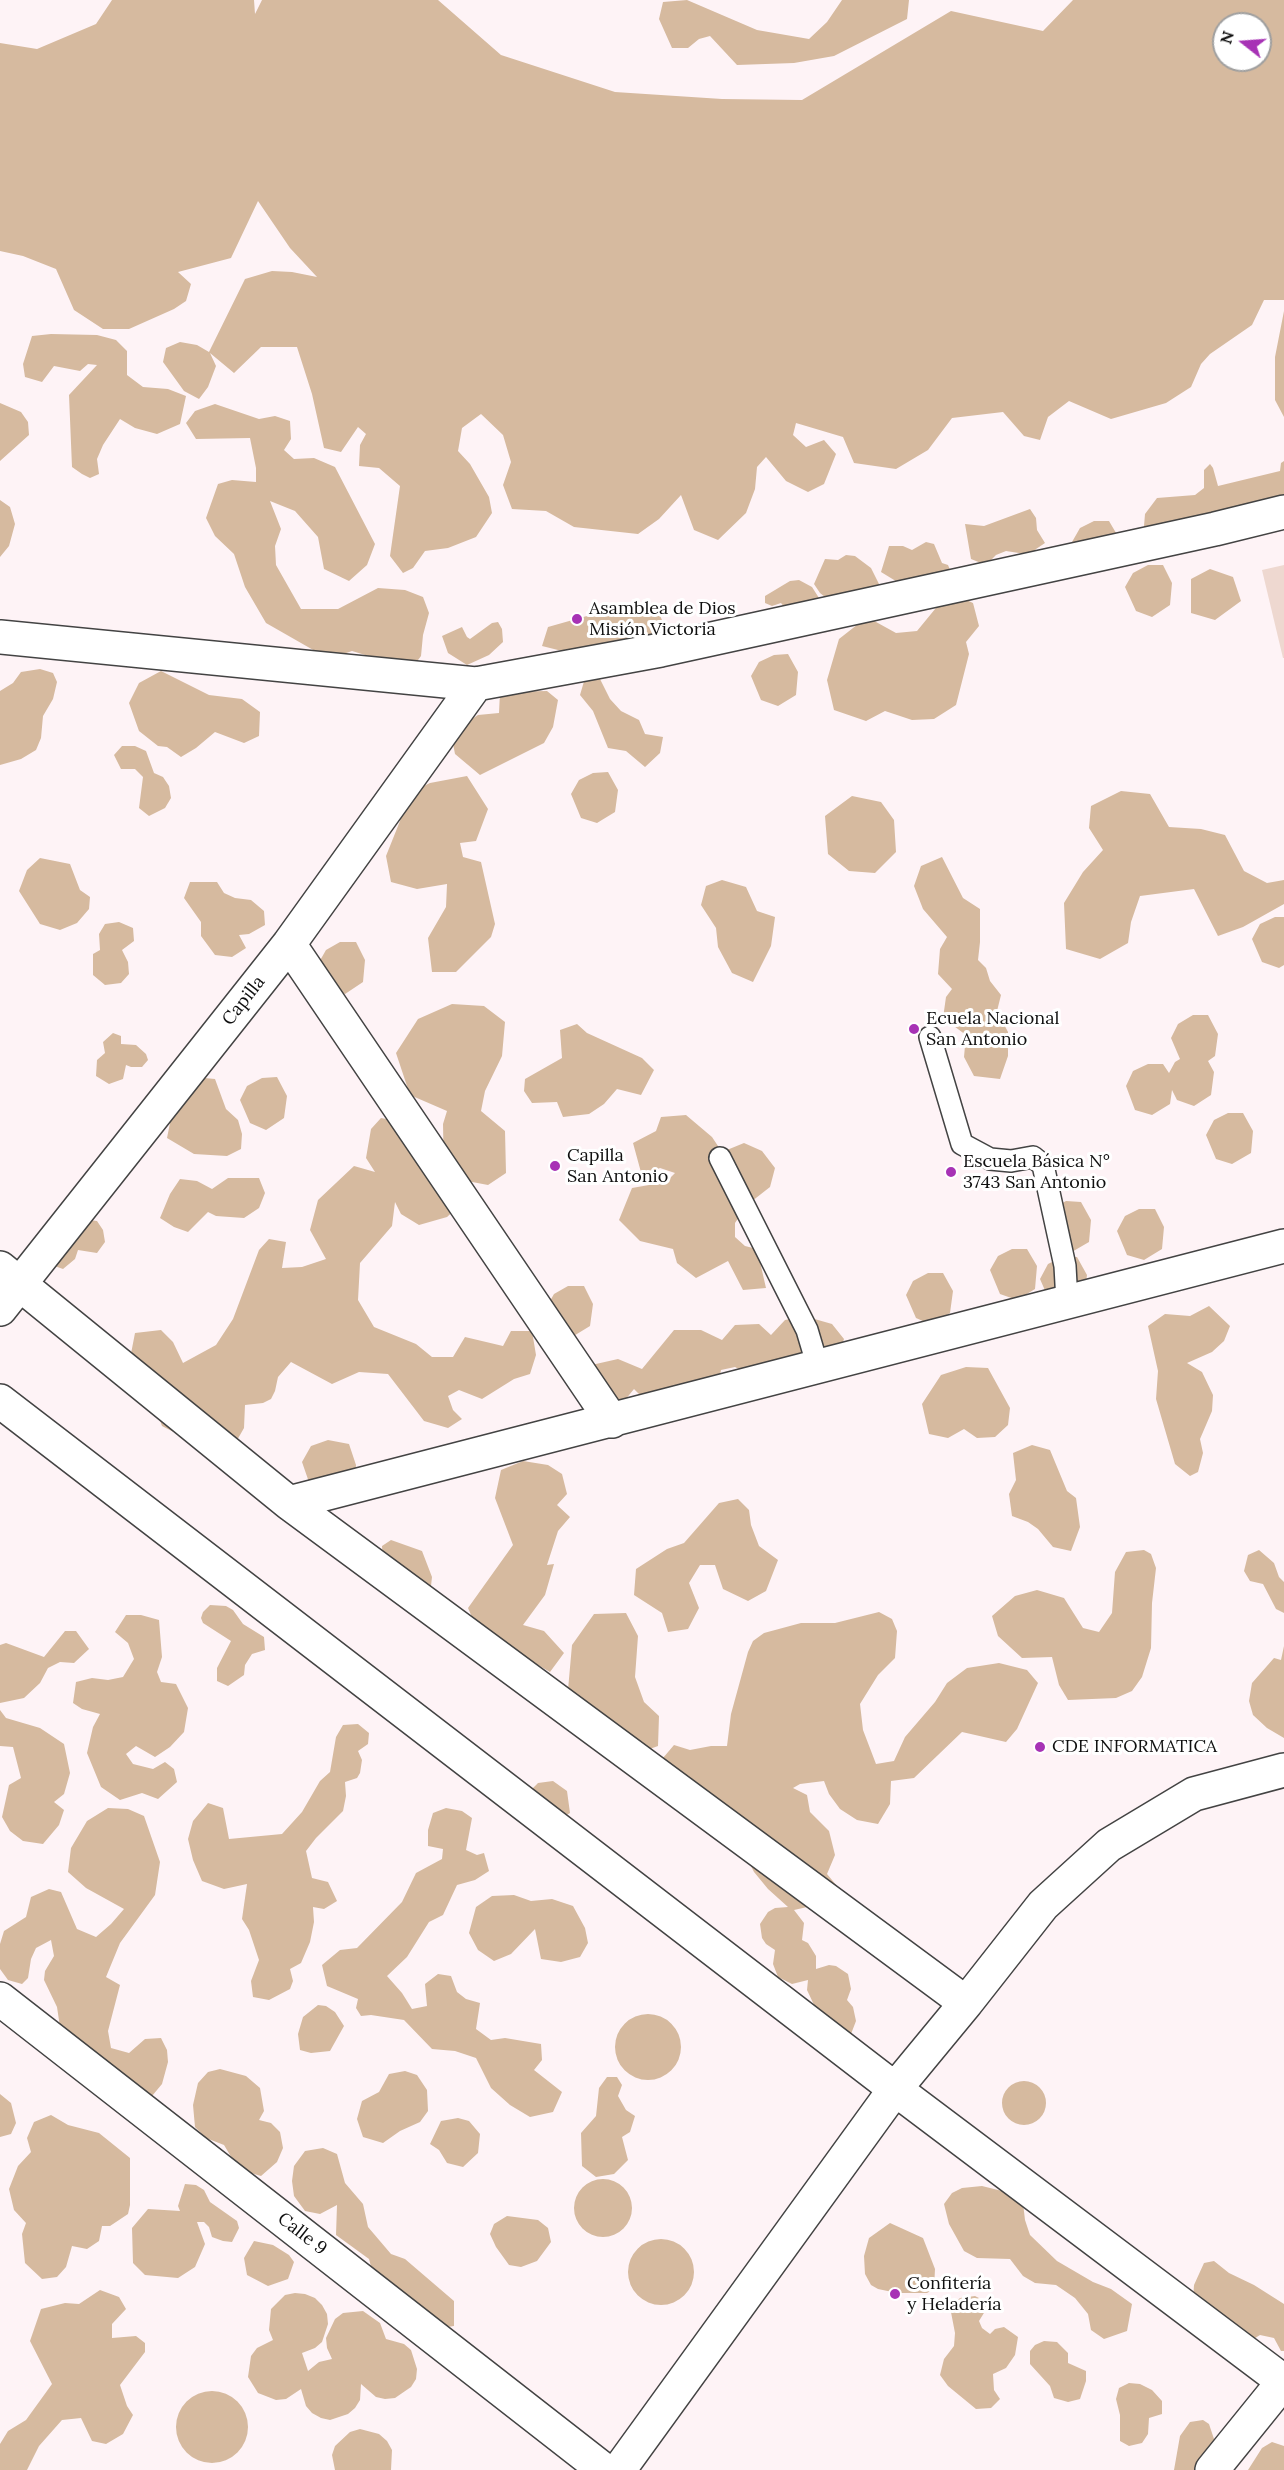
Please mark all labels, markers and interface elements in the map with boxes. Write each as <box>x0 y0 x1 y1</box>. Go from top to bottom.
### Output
north arrow <box>1212 12 1272 72</box>
text: N <box>1215 28 1238 46</box>
place label: Asamblea de Dios Misión Victoria <box>589 598 736 640</box>
marker: Asamblea de Dios Misión Victoria <box>570 612 584 626</box>
street label: Capilla <box>218 972 270 1030</box>
place label: Ecuela Nacional San Antonio <box>926 1008 1059 1050</box>
marker: Ecuela Nacional San Antonio <box>907 1022 921 1036</box>
place label: Capilla San Antonio <box>567 1145 668 1188</box>
place label: Escuela Básica N° 3743 San Antonio <box>963 1151 1110 1194</box>
marker: Capilla San Antonio <box>548 1159 562 1173</box>
marker: Escuela Básica N° 3743 San Antonio <box>944 1165 958 1179</box>
place label: CDE INFORMATICA <box>1052 1736 1217 1758</box>
marker: CDE INFORMATICA <box>1033 1740 1047 1754</box>
street label: Calle 9 <box>273 2208 331 2260</box>
place label: Confitería y Heladería <box>907 2273 1001 2316</box>
marker: Confitería y Heladería <box>888 2287 902 2301</box>

